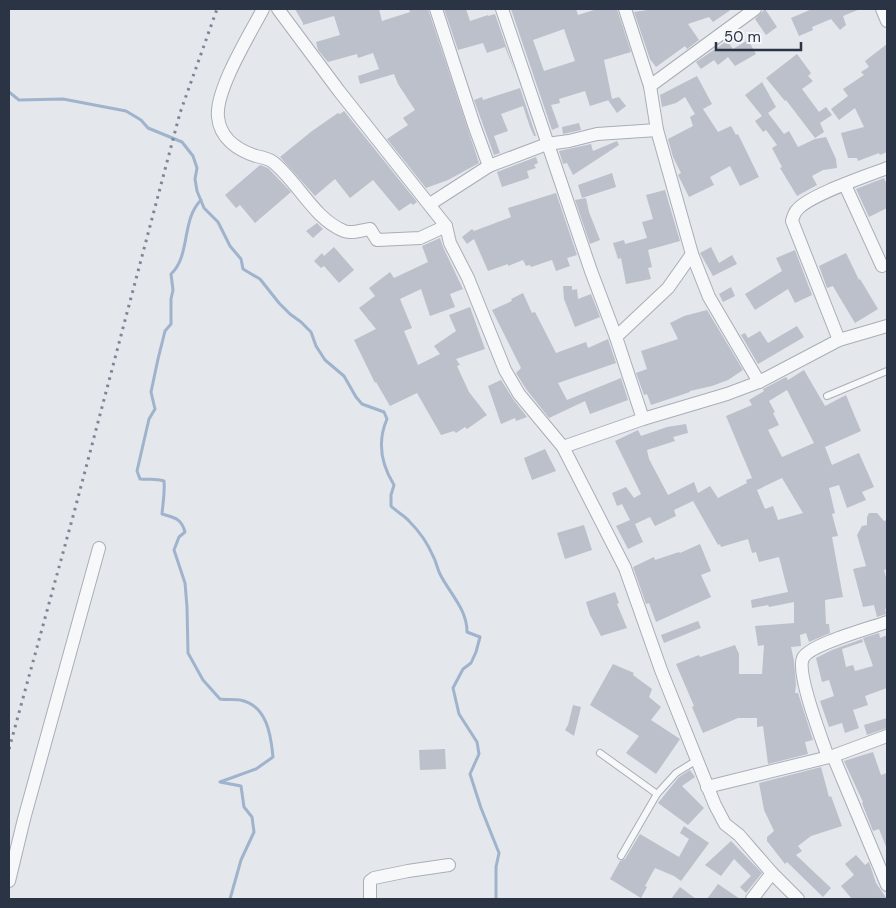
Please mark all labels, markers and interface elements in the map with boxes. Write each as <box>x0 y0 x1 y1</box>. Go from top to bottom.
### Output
scale bar <box>716 20 801 52</box>
text: 50 m <box>724 27 761 47</box>

